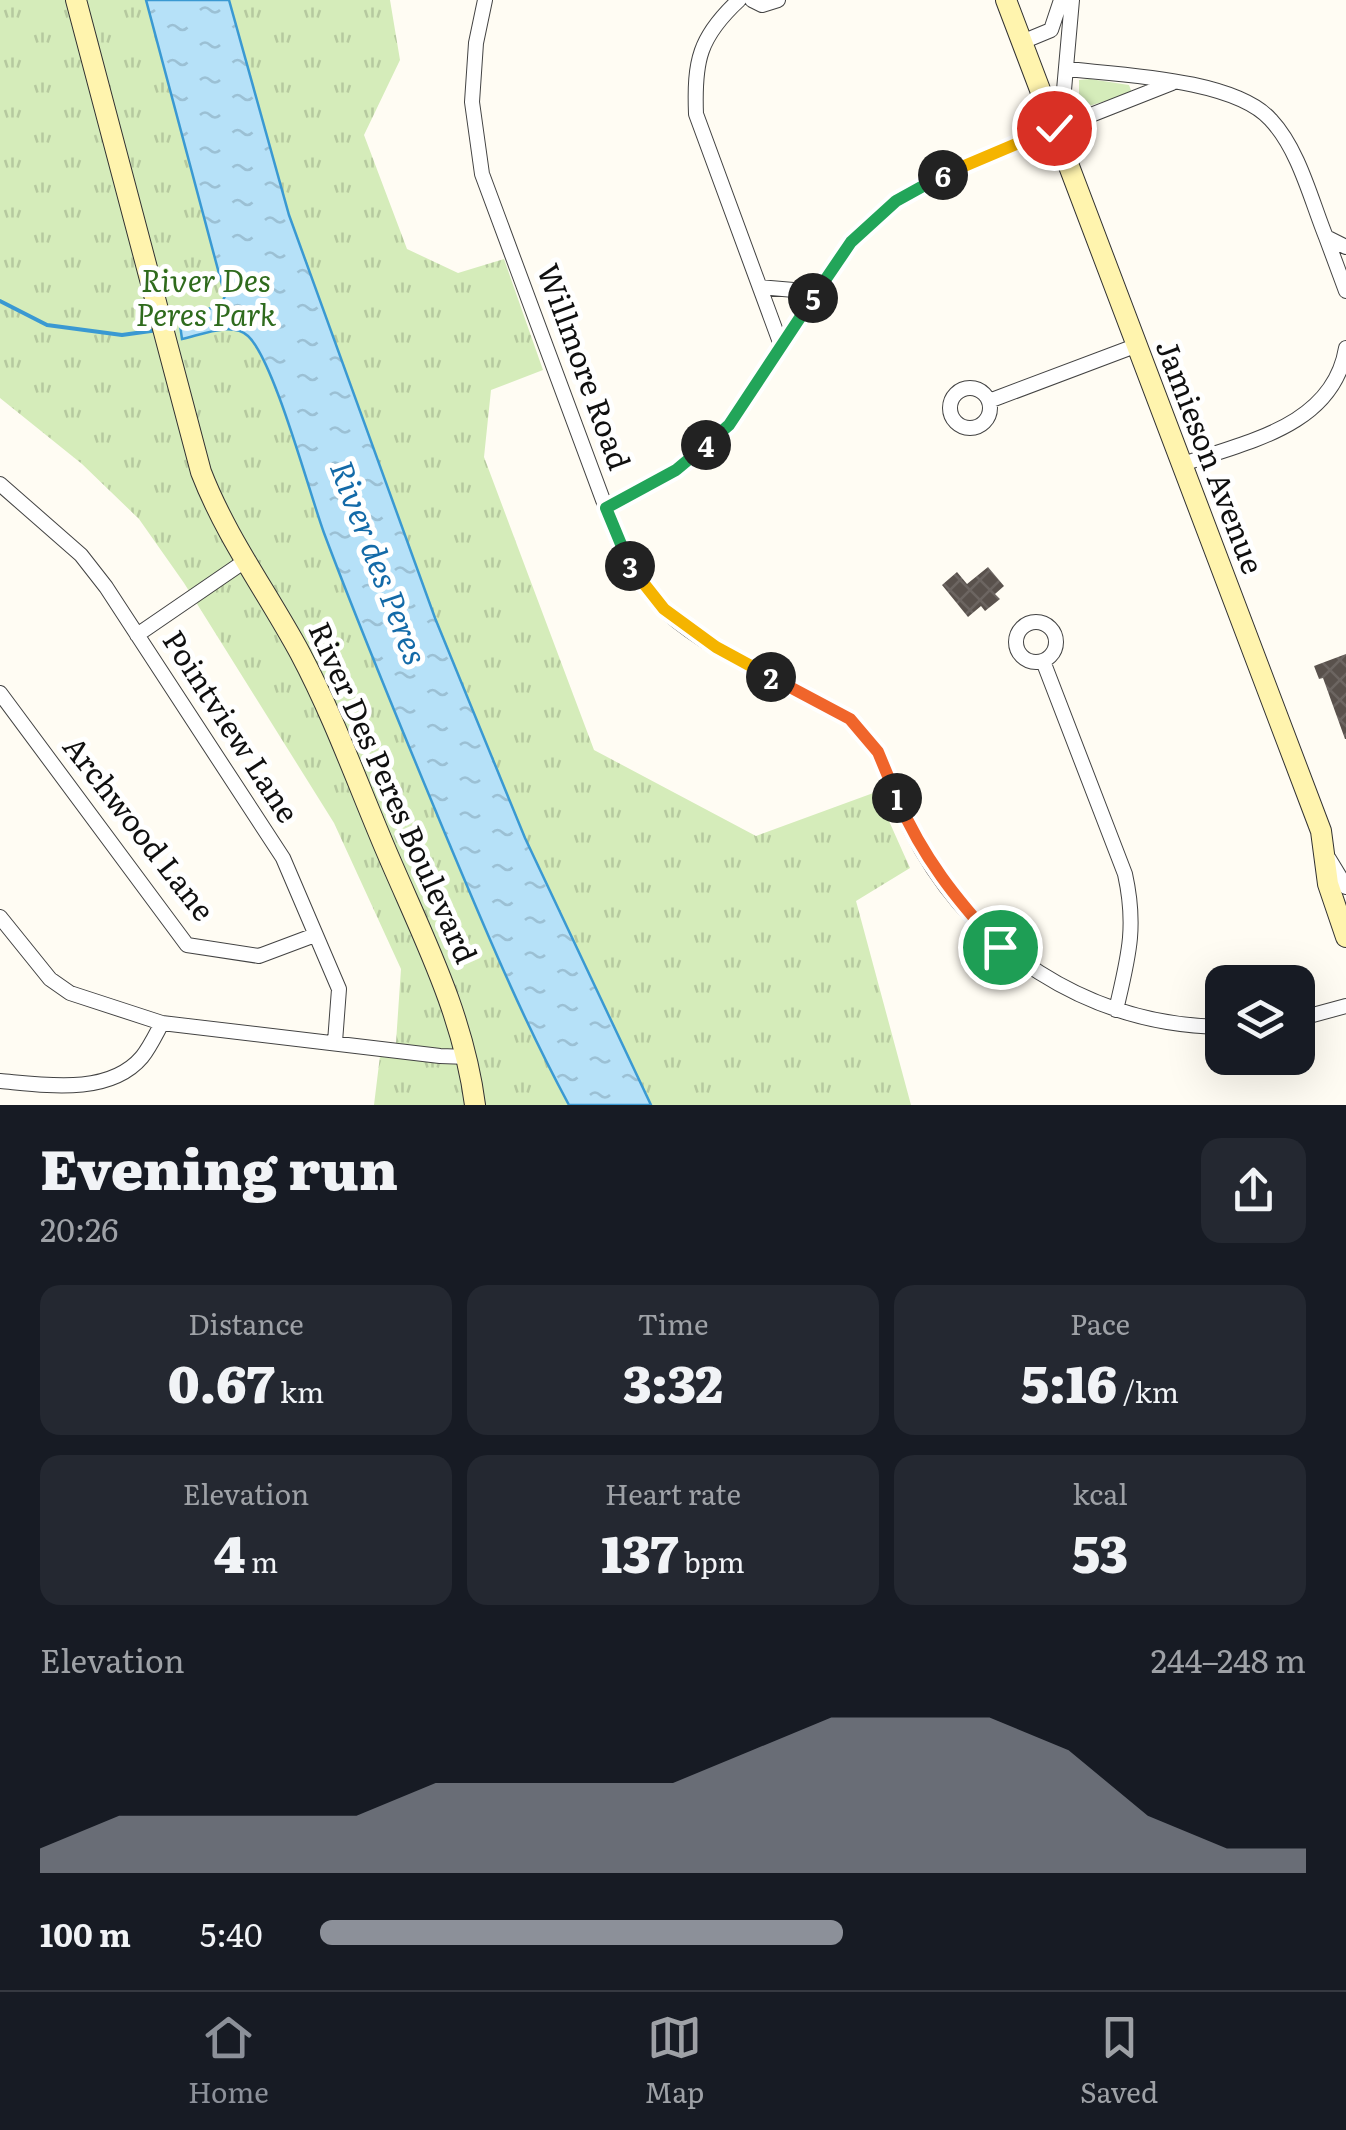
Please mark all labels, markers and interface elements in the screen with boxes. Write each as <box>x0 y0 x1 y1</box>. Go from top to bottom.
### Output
pin <box>1012 86 1097 171</box>
icon: check <box>1027 101 1082 156</box>
pin: 6 <box>918 150 968 200</box>
text: 6 <box>935 154 951 196</box>
park label: River Des Peres Park <box>136 257 277 335</box>
street label: Willmore Road <box>528 257 644 475</box>
pin: 5 <box>788 273 838 323</box>
text: 5 <box>805 277 821 319</box>
street label: Jamieson Avenue <box>1147 332 1277 579</box>
pin: 4 <box>681 420 731 470</box>
text: 4 <box>698 424 714 466</box>
water label: River des Peres <box>320 453 442 671</box>
pin: 3 <box>605 541 655 591</box>
text: 3 <box>622 545 638 587</box>
street label: River Des Peres Boulevard <box>300 614 490 969</box>
street label: Pointview Lane <box>154 620 311 830</box>
pin: 2 <box>746 652 796 702</box>
text: 2 <box>763 656 779 698</box>
street label: Archwood Lane <box>54 725 227 929</box>
pin: 1 <box>872 773 922 823</box>
text: 1 <box>891 777 903 819</box>
pin <box>958 905 1043 990</box>
icon: arrive <box>973 920 1028 975</box>
map controls <box>1205 965 1315 1075</box>
button: layers <box>1205 965 1315 1075</box>
text: Evening run <box>40 1125 398 1207</box>
button: share <box>1201 1138 1306 1243</box>
text: 20:26 <box>40 1204 118 1252</box>
text: Distance <box>188 1302 304 1344</box>
text: Time <box>637 1302 709 1344</box>
text: Pace <box>1070 1302 1130 1344</box>
text: 0.67 <box>168 1344 275 1418</box>
text: 3:32 <box>623 1344 723 1418</box>
text: 5:16 <box>1021 1344 1117 1418</box>
text: km <box>275 1370 324 1412</box>
text: /km <box>1117 1370 1179 1412</box>
text: Elevation <box>183 1472 309 1514</box>
text: Heart rate <box>605 1472 741 1514</box>
text: kcal <box>1072 1472 1128 1514</box>
text: 4 <box>214 1514 245 1588</box>
text: 137 <box>601 1514 678 1588</box>
text: 53 <box>1072 1514 1128 1588</box>
text: m <box>245 1540 278 1582</box>
text: bpm <box>678 1540 745 1582</box>
text: Elevation <box>40 1635 185 1683</box>
text: 244–248 m <box>1151 1635 1306 1683</box>
text: 100 m <box>40 1909 131 1957</box>
text: 5:40 <box>200 1909 262 1957</box>
tab: Home <box>188 2010 269 2112</box>
tab: Map <box>645 2010 704 2112</box>
tab: Saved <box>1080 2010 1158 2112</box>

